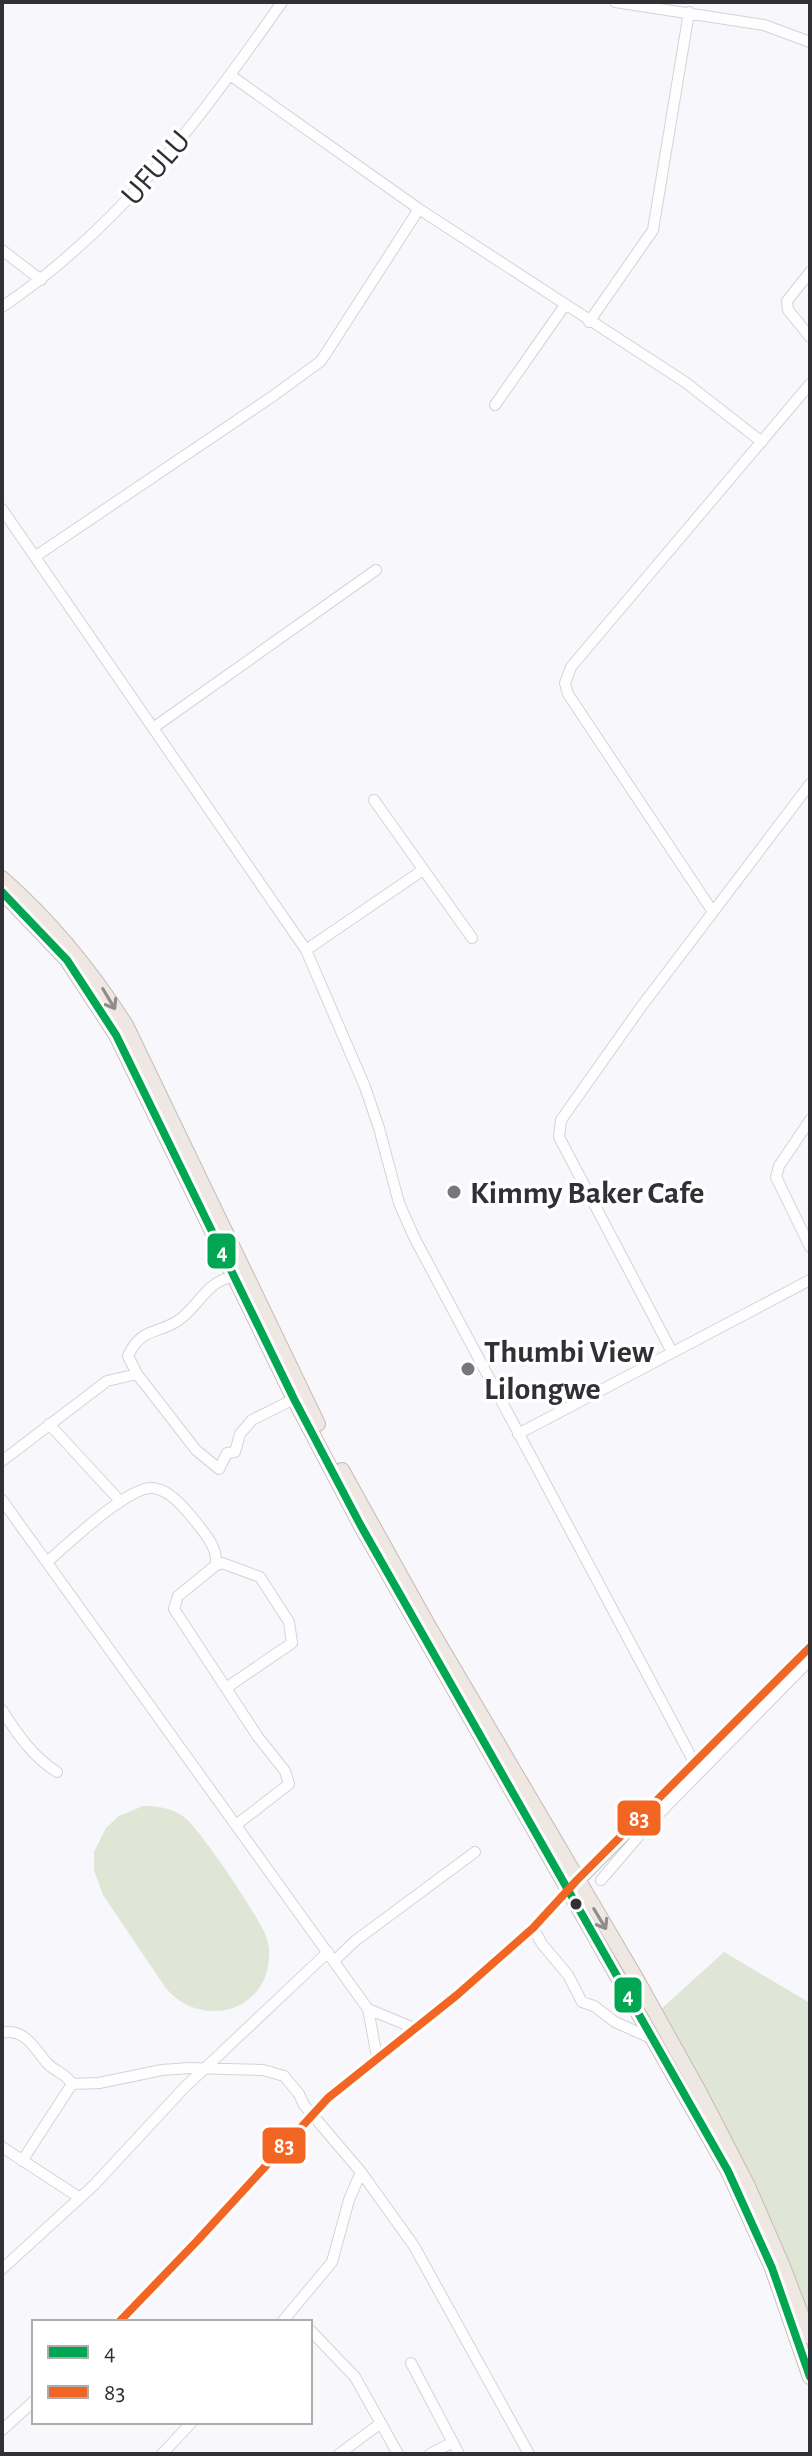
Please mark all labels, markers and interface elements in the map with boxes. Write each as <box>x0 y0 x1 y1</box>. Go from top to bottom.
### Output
street label: UFULU <box>115 124 196 211</box>
one-way arrow <box>101 987 117 1010</box>
place label: Kimmy Baker Cafe <box>470 1177 704 1209</box>
marker: Kimmy Baker Cafe <box>445 1183 463 1201</box>
line badge: 4 <box>206 1232 237 1270</box>
text: 4 <box>216 1241 228 1263</box>
place label: Thumbi View Lilongwe <box>484 1336 655 1405</box>
marker: Thumbi View Lilongwe <box>459 1360 477 1378</box>
line badge: 83 <box>616 1799 662 1837</box>
text: 83 <box>629 1808 649 1830</box>
unlabelled marker <box>568 1896 584 1912</box>
one-way arrow <box>592 1907 608 1930</box>
line badge: 4 <box>613 1976 643 2014</box>
text: 4 <box>622 1985 634 2007</box>
line badge: 83 <box>261 2126 307 2165</box>
text: 83 <box>274 2135 294 2157</box>
legend <box>32 2320 312 2424</box>
text: 4 <box>104 2341 116 2365</box>
text: 83 <box>104 2381 125 2405</box>

